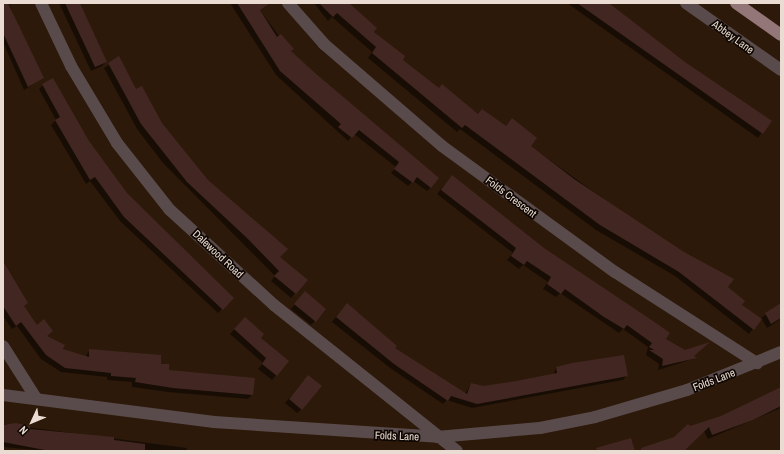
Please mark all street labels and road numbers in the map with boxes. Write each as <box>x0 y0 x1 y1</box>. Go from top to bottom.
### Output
street label: Abbey Lane <box>710 18 756 56</box>
street label: Folds Crescent <box>483 174 539 220</box>
street label: Dalewood Road <box>190 227 246 281</box>
street label: Folds Lane <box>691 366 737 394</box>
street label: Folds Lane <box>375 429 419 443</box>

